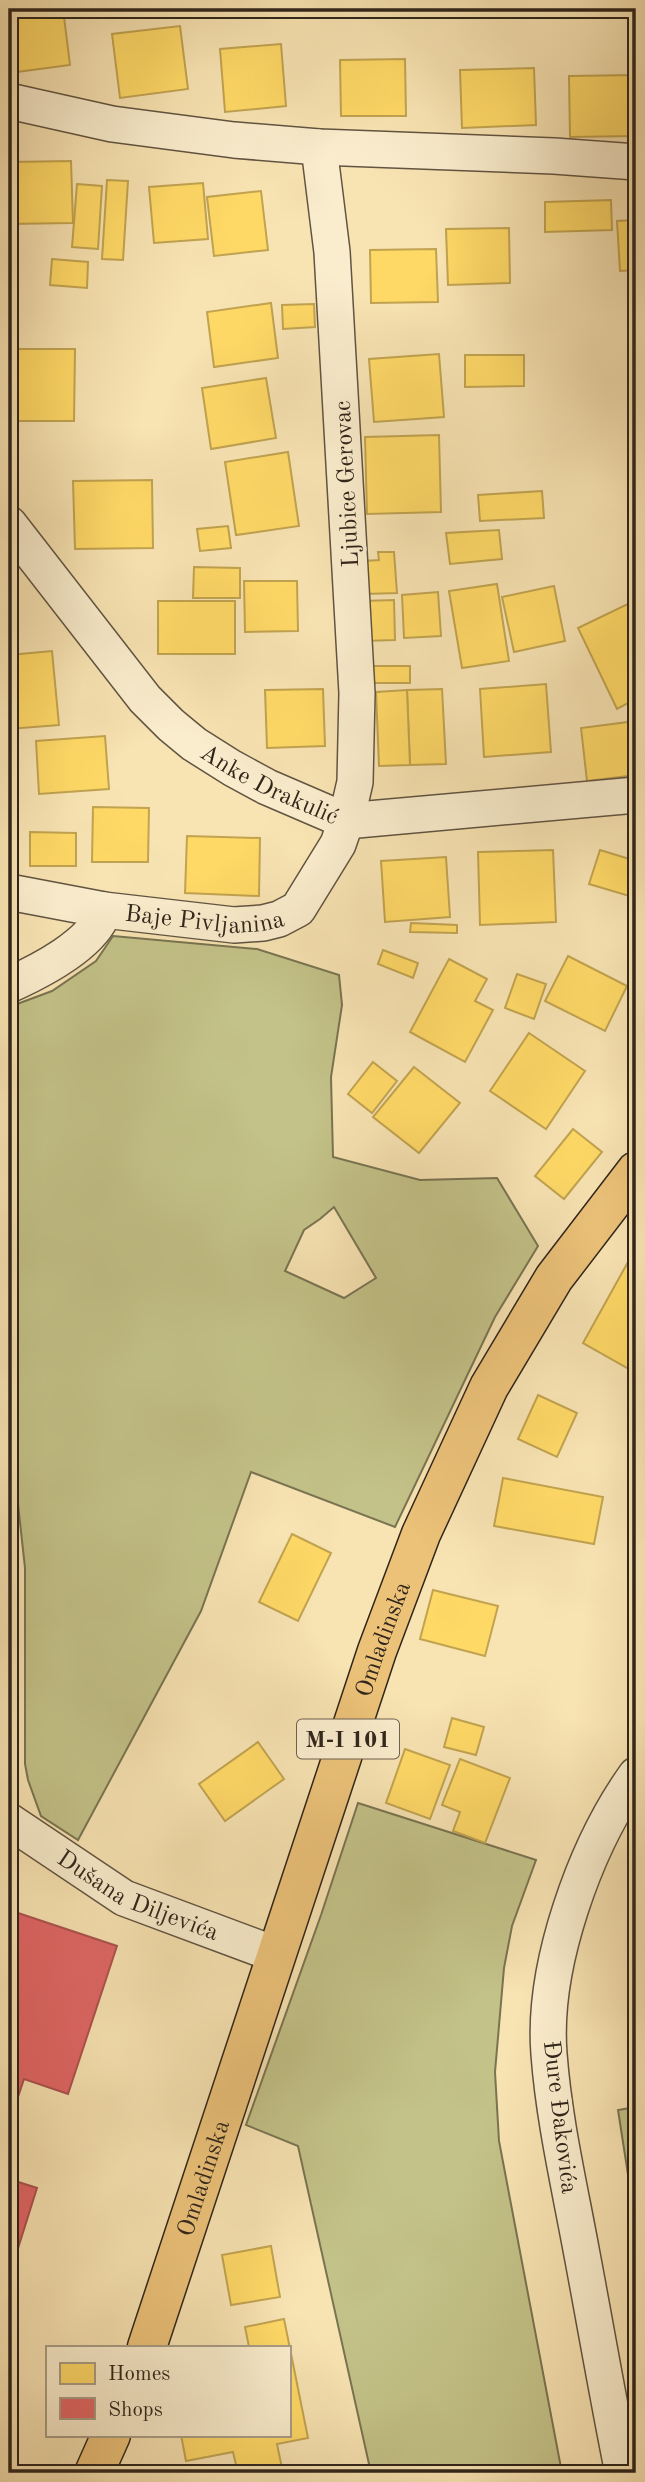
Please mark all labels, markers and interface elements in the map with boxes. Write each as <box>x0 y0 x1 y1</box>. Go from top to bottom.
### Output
street label: Ljubice Gerovac <box>332 400 364 568</box>
street label: Anke Drakulić <box>195 741 341 830</box>
street label: Baje Pivljanina <box>124 903 287 939</box>
street label: Omladinska <box>353 1579 416 1700</box>
road number: M-I 101 <box>297 1720 399 1758</box>
street label: Dušana Diljevića <box>52 1847 222 1946</box>
street label: Đure Đakovića <box>538 2039 580 2195</box>
street label: Omladinska <box>174 2117 235 2240</box>
legend <box>46 2346 290 2436</box>
text: Homes <box>108 2364 170 2385</box>
text: Shops <box>108 2400 163 2421</box>

